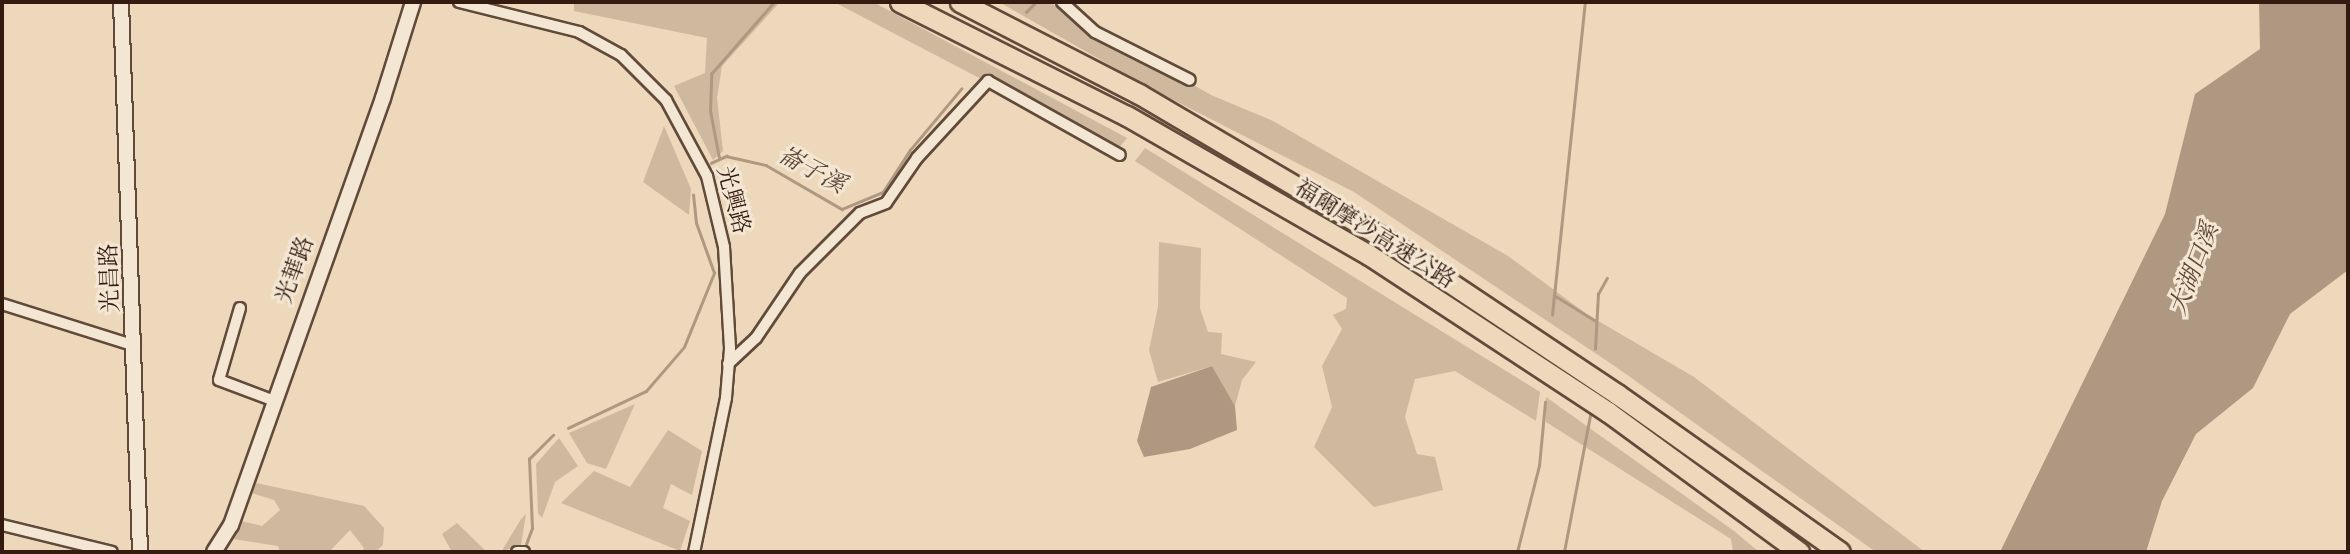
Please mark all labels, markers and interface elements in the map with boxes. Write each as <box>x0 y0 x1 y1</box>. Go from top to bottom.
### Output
water label: 崙子溪 <box>773 140 851 200</box>
street label: 光興路 <box>711 163 755 237</box>
street label: 福爾摩沙高速公路 <box>1290 174 1460 294</box>
water label: 大湖口溪 <box>2163 219 2225 319</box>
street label: 光華路 <box>270 233 320 307</box>
street label: 光昌路 <box>95 243 125 313</box>

